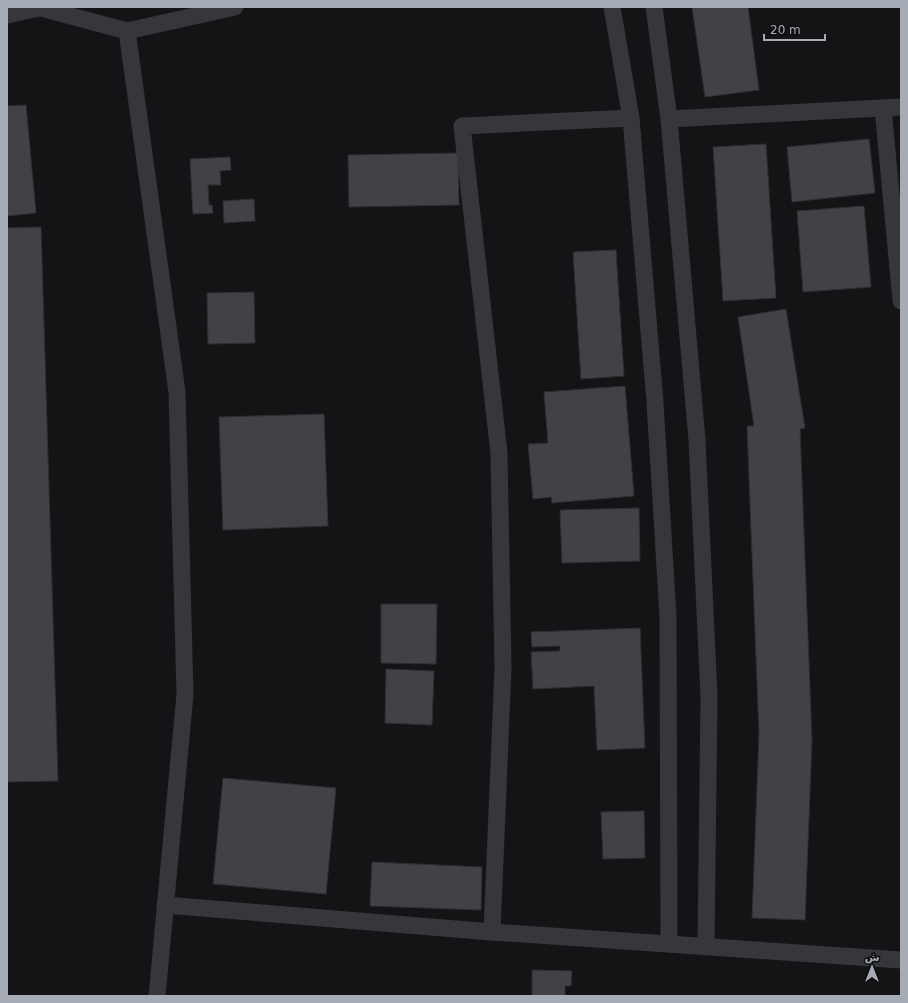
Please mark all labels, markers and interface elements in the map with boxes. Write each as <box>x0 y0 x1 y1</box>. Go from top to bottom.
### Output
scale bar <box>764 16 825 42</box>
text: 20 m <box>770 23 801 37</box>
north arrow <box>852 947 892 987</box>
text: ش <box>864 951 880 964</box>

